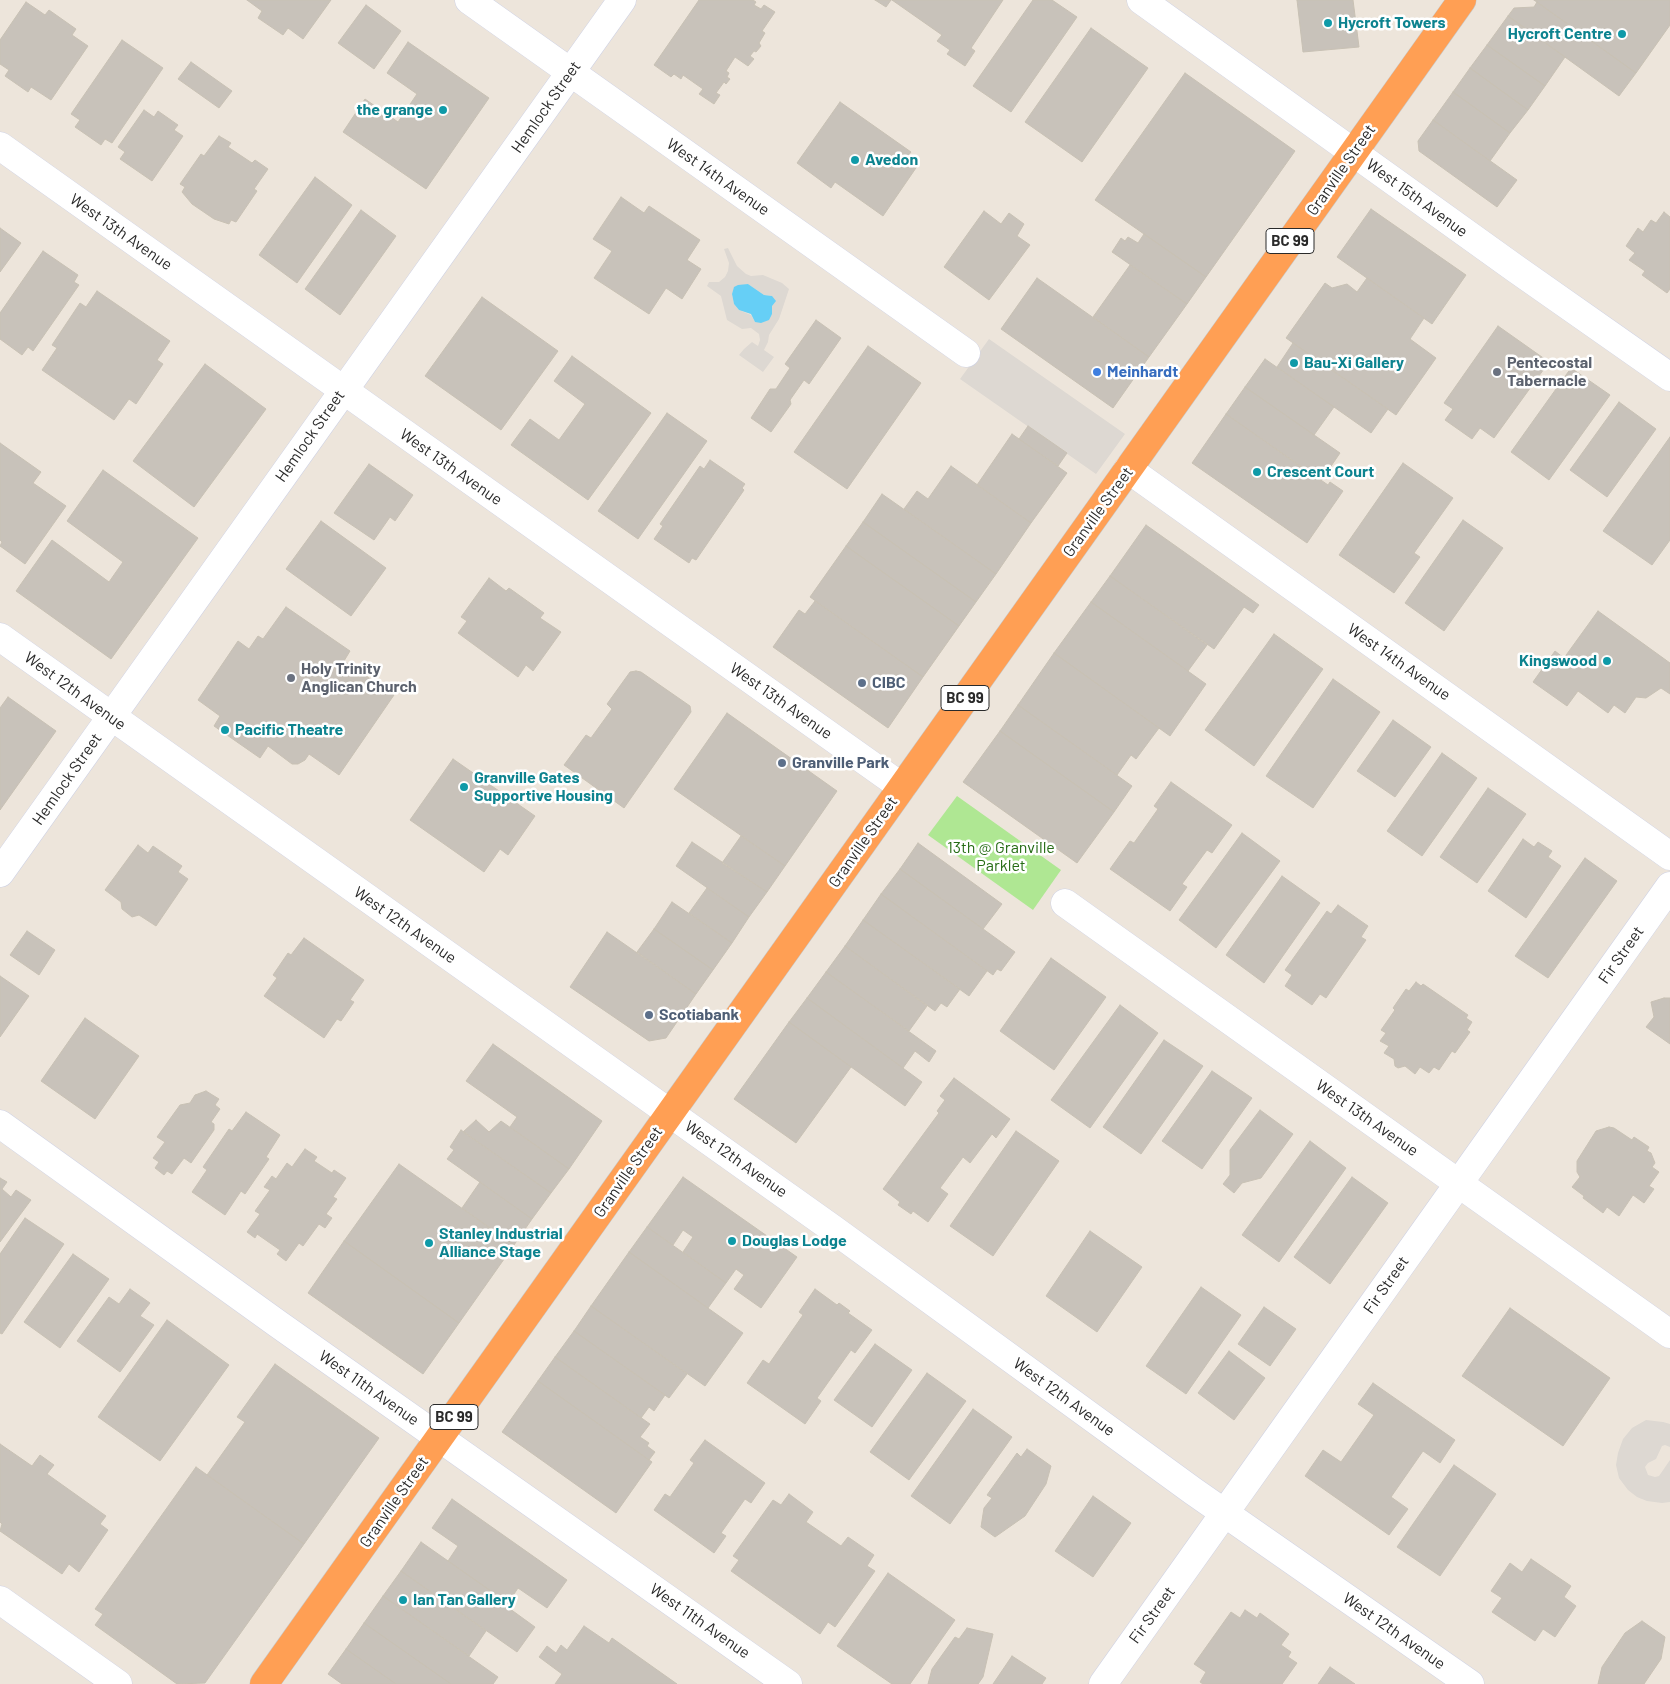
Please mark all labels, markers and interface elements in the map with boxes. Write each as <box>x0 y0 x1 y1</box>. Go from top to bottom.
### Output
place label: Hycroft Towers <box>1338 13 1446 33</box>
marker: Hycroft Towers <box>1322 17 1334 29</box>
place label: Hycroft Centre <box>1508 24 1612 44</box>
marker: Hycroft Centre <box>1616 28 1628 40</box>
street label: Hemlock Street <box>507 57 585 157</box>
place label: the grange <box>357 100 433 120</box>
marker: the grange <box>437 104 449 116</box>
street label: Granville Street <box>1303 121 1379 219</box>
street label: West 14th Avenue <box>663 134 773 220</box>
place label: Avedon <box>865 150 918 170</box>
marker: Avedon <box>849 154 861 166</box>
street label: West 15th Avenue <box>1363 155 1471 241</box>
street label: West 13th Avenue <box>66 190 176 274</box>
road number: BC 99 <box>1266 228 1314 254</box>
place label: Bau-Xi Gallery <box>1304 353 1404 373</box>
place label: Pentecostal Tabernacle <box>1507 353 1592 391</box>
marker: Bau-Xi Gallery <box>1288 357 1300 369</box>
place label: Meinhardt <box>1107 362 1178 382</box>
marker: Meinhardt <box>1091 366 1103 378</box>
marker: Pentecostal Tabernacle <box>1491 366 1503 378</box>
street label: Hemlock Street <box>271 386 349 486</box>
street label: West 13th Avenue <box>396 425 506 509</box>
place label: Crescent Court <box>1267 462 1374 482</box>
street label: Granville Street <box>1059 463 1137 561</box>
marker: Crescent Court <box>1251 466 1263 478</box>
street label: West 14th Avenue <box>1344 619 1454 705</box>
street label: West 12th Avenue <box>20 648 130 734</box>
place label: Kingswood <box>1519 651 1597 671</box>
marker: Kingswood <box>1601 655 1613 667</box>
place label: Holy Trinity Anglican Church <box>301 659 417 697</box>
street label: West 13th Avenue <box>726 659 836 743</box>
marker: Holy Trinity Anglican Church <box>285 672 297 684</box>
place label: CIBC <box>872 673 906 693</box>
marker: CIBC <box>856 677 868 689</box>
road number: BC 99 <box>941 686 989 710</box>
place label: Pacific Theatre <box>235 720 343 740</box>
marker: Pacific Theatre <box>219 724 231 736</box>
street label: Hemlock Street <box>28 729 106 829</box>
place label: Granville Park <box>792 753 889 773</box>
marker: Granville Park <box>776 757 788 769</box>
place label: Granville Gates Supportive Housing <box>474 768 613 806</box>
marker: Granville Gates Supportive Housing <box>458 781 470 793</box>
street label: Granville Street <box>825 793 901 891</box>
park label: 13th @ Granville Parklet <box>947 838 1055 876</box>
street label: West 12th Avenue <box>350 882 460 968</box>
street label: Fir Street <box>1594 923 1648 987</box>
place label: Scotiabank <box>659 1005 739 1025</box>
marker: Scotiabank <box>643 1009 655 1021</box>
street label: West 13th Avenue <box>1312 1076 1422 1160</box>
street label: West 12th Avenue <box>681 1116 791 1202</box>
street label: Granville Street <box>590 1123 666 1221</box>
place label: Stanley Industrial Alliance Stage <box>439 1224 563 1262</box>
place label: Douglas Lodge <box>742 1231 847 1251</box>
marker: Douglas Lodge <box>726 1235 738 1247</box>
marker: Stanley Industrial Alliance Stage <box>423 1237 435 1249</box>
street label: Fir Street <box>1359 1253 1413 1317</box>
street label: West 11th Avenue <box>315 1346 423 1430</box>
street label: West 12th Avenue <box>1009 1354 1119 1440</box>
road number: BC 99 <box>430 1404 478 1430</box>
street label: Granville Street <box>356 1453 432 1551</box>
street label: West 11th Avenue <box>646 1579 754 1663</box>
street label: Fir Street <box>1125 1583 1179 1647</box>
street label: West 12th Avenue <box>1339 1588 1449 1674</box>
place label: Ian Tan Gallery <box>413 1590 516 1610</box>
marker: Ian Tan Gallery <box>397 1594 409 1606</box>

